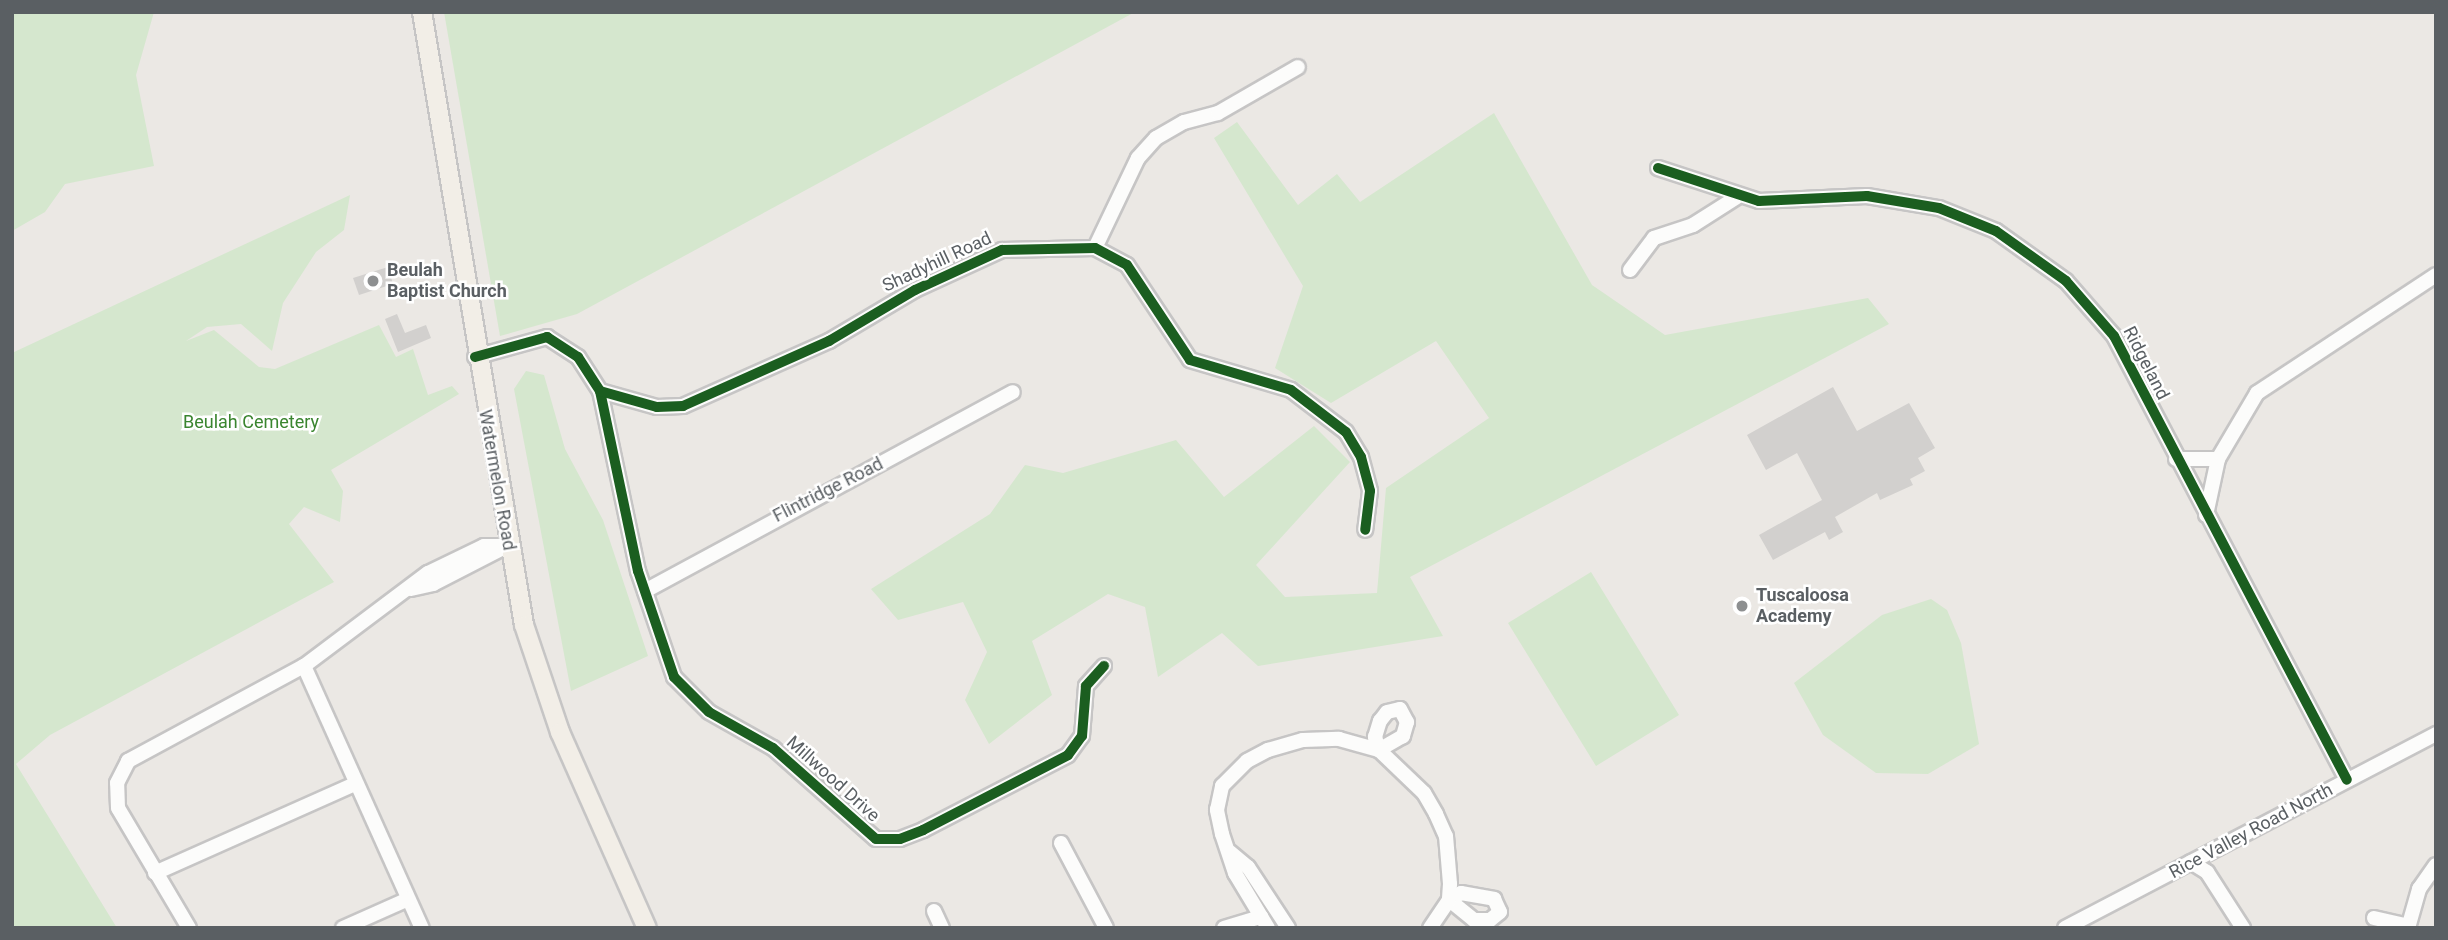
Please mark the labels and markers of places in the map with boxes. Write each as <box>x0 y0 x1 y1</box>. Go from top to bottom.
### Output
place label: Beulah Baptist Church <box>387 260 507 302</box>
marker: Beulah Baptist Church <box>365 273 381 289</box>
place label: Tuscaloosa Academy <box>1756 585 1849 628</box>
marker: Tuscaloosa Academy <box>1734 598 1750 614</box>

